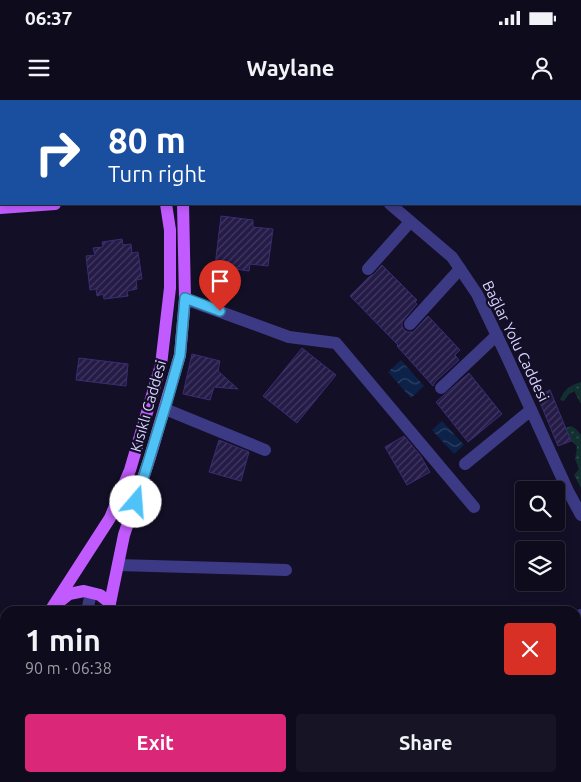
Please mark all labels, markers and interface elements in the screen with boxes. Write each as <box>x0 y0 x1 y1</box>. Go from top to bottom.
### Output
text: 06:37 <box>25 7 73 29</box>
icon: menu <box>25 54 53 82</box>
icon: person <box>528 54 556 82</box>
text: Waylane <box>247 55 334 80</box>
icon: right <box>25 120 90 185</box>
text: 80 m <box>108 120 186 160</box>
text: Turn right <box>108 161 206 186</box>
pin <box>199 260 241 311</box>
icon: arrive <box>206 267 234 295</box>
street label: Bağlar Yolu Caddesi <box>479 278 553 404</box>
street label: Kısıklı Caddesi <box>127 358 169 454</box>
position arrow <box>109 475 161 527</box>
map controls <box>515 481 565 591</box>
button: search <box>515 481 565 531</box>
button: layers <box>515 541 565 591</box>
text: 1 min <box>25 623 101 657</box>
button: close <box>504 623 556 675</box>
text: 90 m · 06:38 <box>25 659 112 677</box>
button: Exit <box>25 714 286 772</box>
button: Share <box>296 714 556 772</box>

